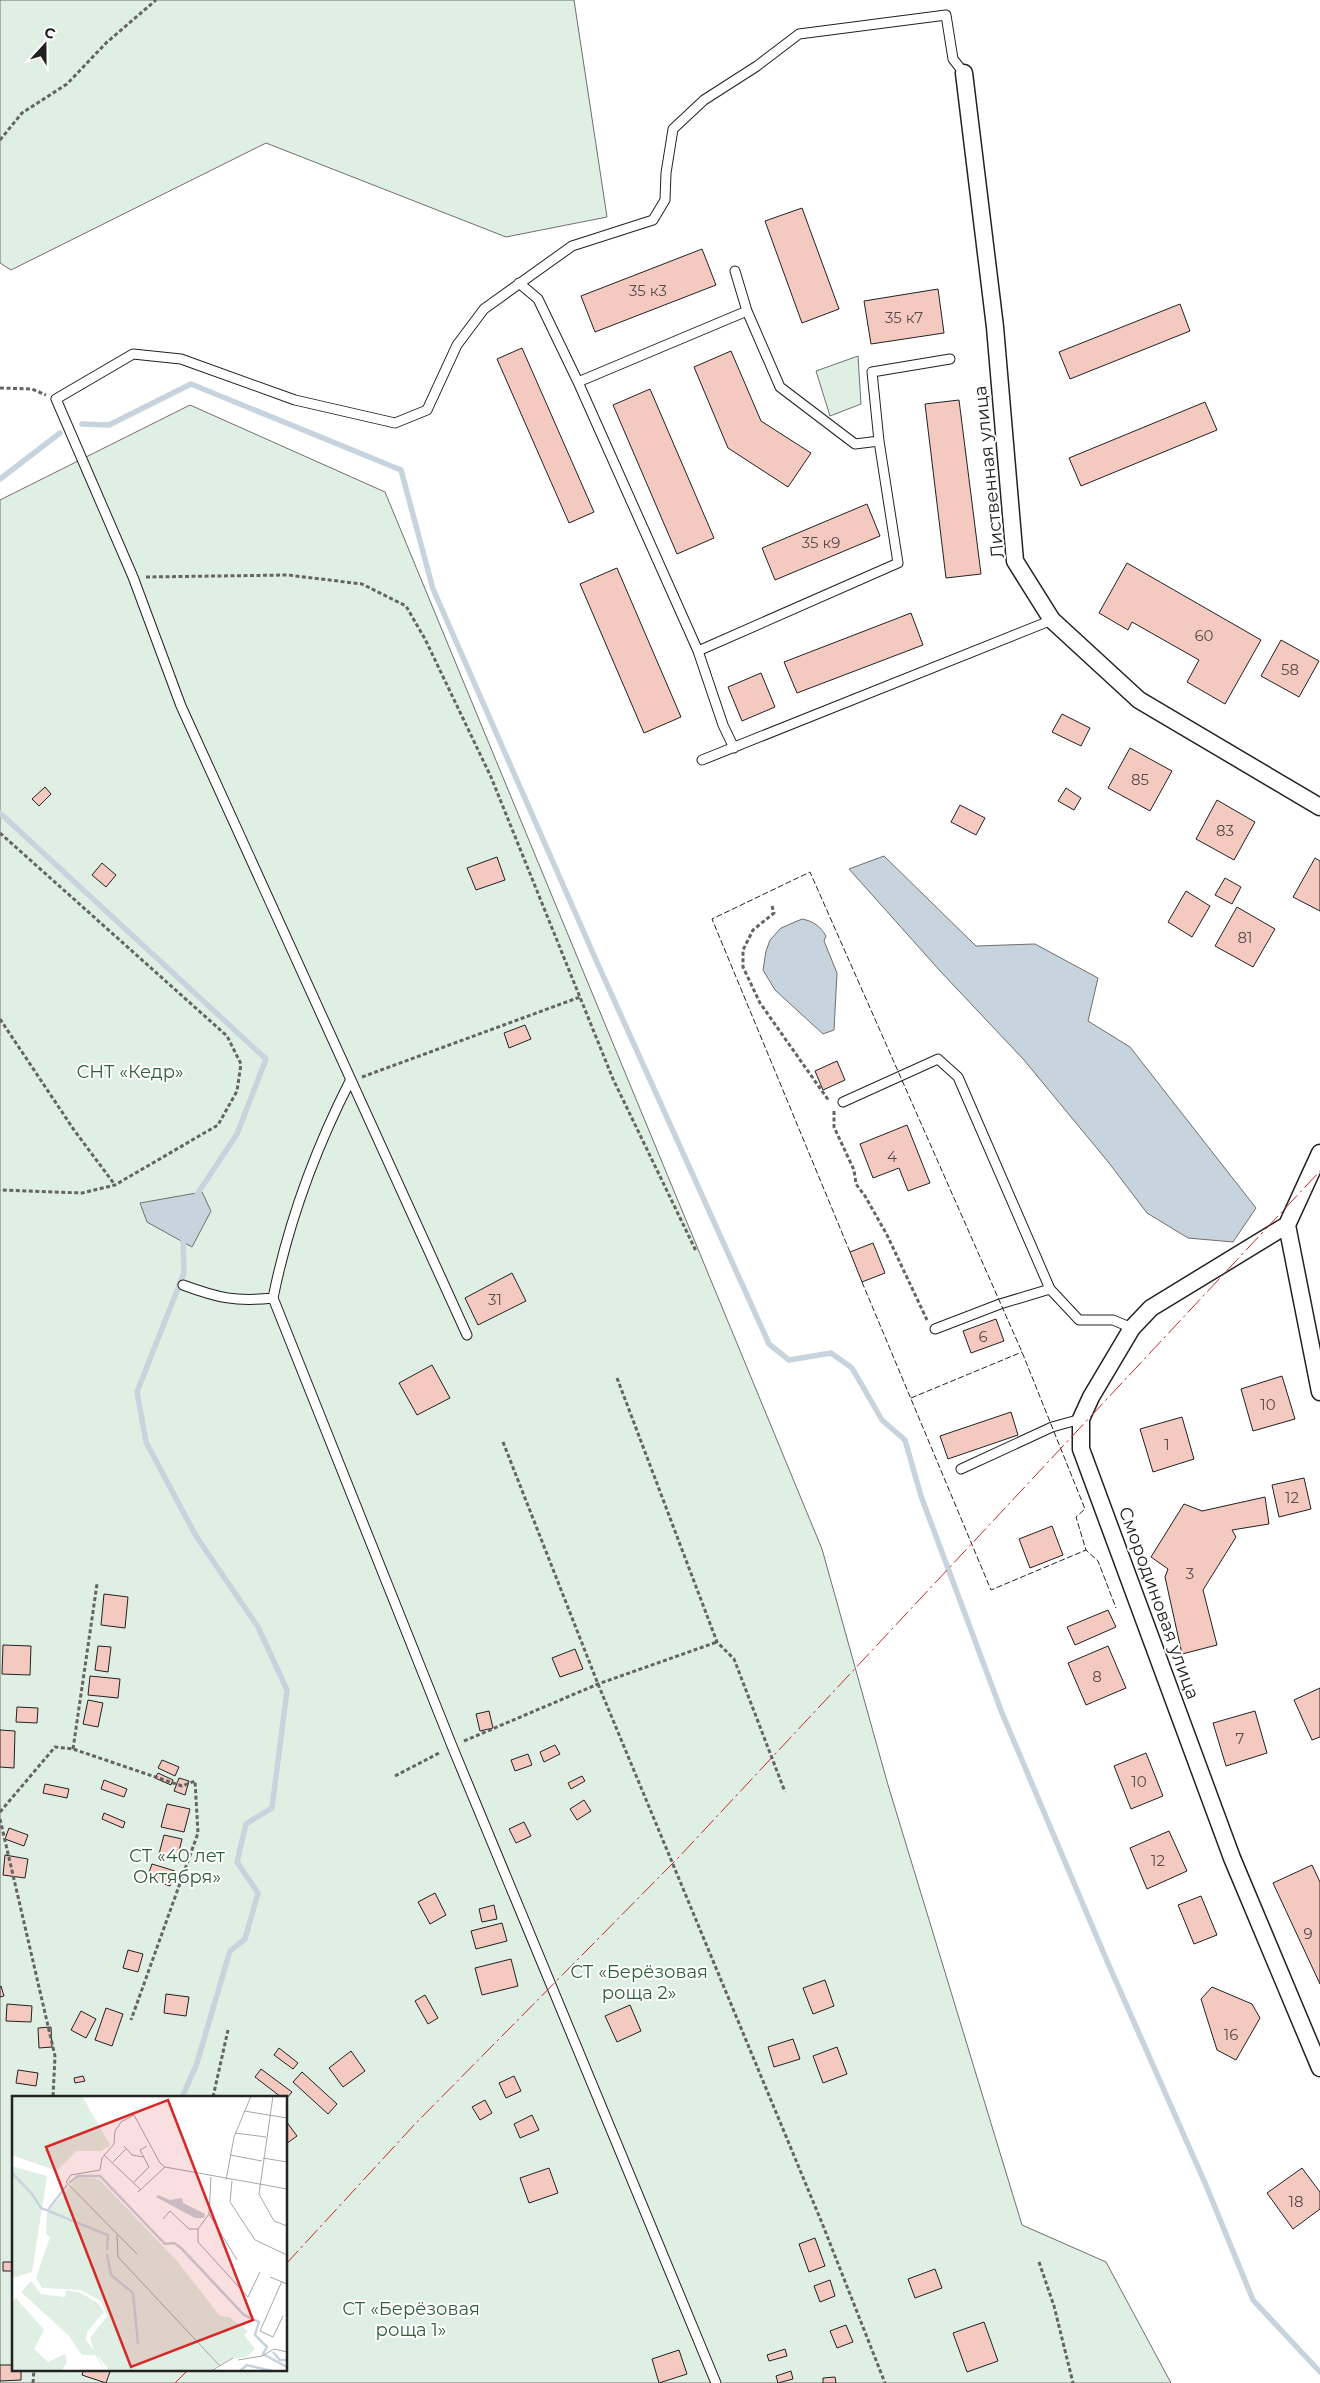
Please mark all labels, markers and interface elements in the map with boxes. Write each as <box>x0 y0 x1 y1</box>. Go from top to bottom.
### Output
north arrow <box>20 20 70 70</box>
text: С <box>42 23 58 43</box>
house number: 35 к3 <box>629 281 667 300</box>
house number: 35 к7 <box>885 308 923 327</box>
street label: Лиственная улица <box>969 384 1009 560</box>
house number: 35 к9 <box>802 533 840 552</box>
house number: 60 <box>1194 626 1214 645</box>
house number: 58 <box>1281 660 1299 679</box>
house number: 85 <box>1131 770 1149 789</box>
house number: 83 <box>1216 821 1234 840</box>
house number: 81 <box>1238 928 1253 947</box>
park label: СНТ «Кедр» <box>76 1061 184 1083</box>
house number: 4 <box>887 1147 897 1166</box>
house number: 31 <box>488 1290 502 1309</box>
house number: 6 <box>978 1327 988 1346</box>
house number: 10 <box>1260 1395 1276 1414</box>
house number: 1 <box>1164 1435 1170 1454</box>
house number: 12 <box>1285 1488 1299 1507</box>
street label: Смородиновая улица <box>1114 1504 1204 1702</box>
house number: 3 <box>1186 1564 1194 1583</box>
house number: 8 <box>1092 1667 1102 1686</box>
house number: 7 <box>1236 1729 1245 1748</box>
house number: 10 <box>1131 1772 1147 1791</box>
park label: СТ «40 лет Октября» <box>129 1845 225 1888</box>
house number: 12 <box>1151 1851 1165 1870</box>
house number: 9 <box>1303 1924 1313 1943</box>
park label: СТ «Берёзовая роща 2» <box>570 1961 708 2004</box>
house number: 16 <box>1224 2025 1238 2044</box>
inset map <box>12 2096 288 2370</box>
house number: 18 <box>1289 2192 1304 2211</box>
park label: СТ «Берёзовая роща 1» <box>342 2298 480 2341</box>

